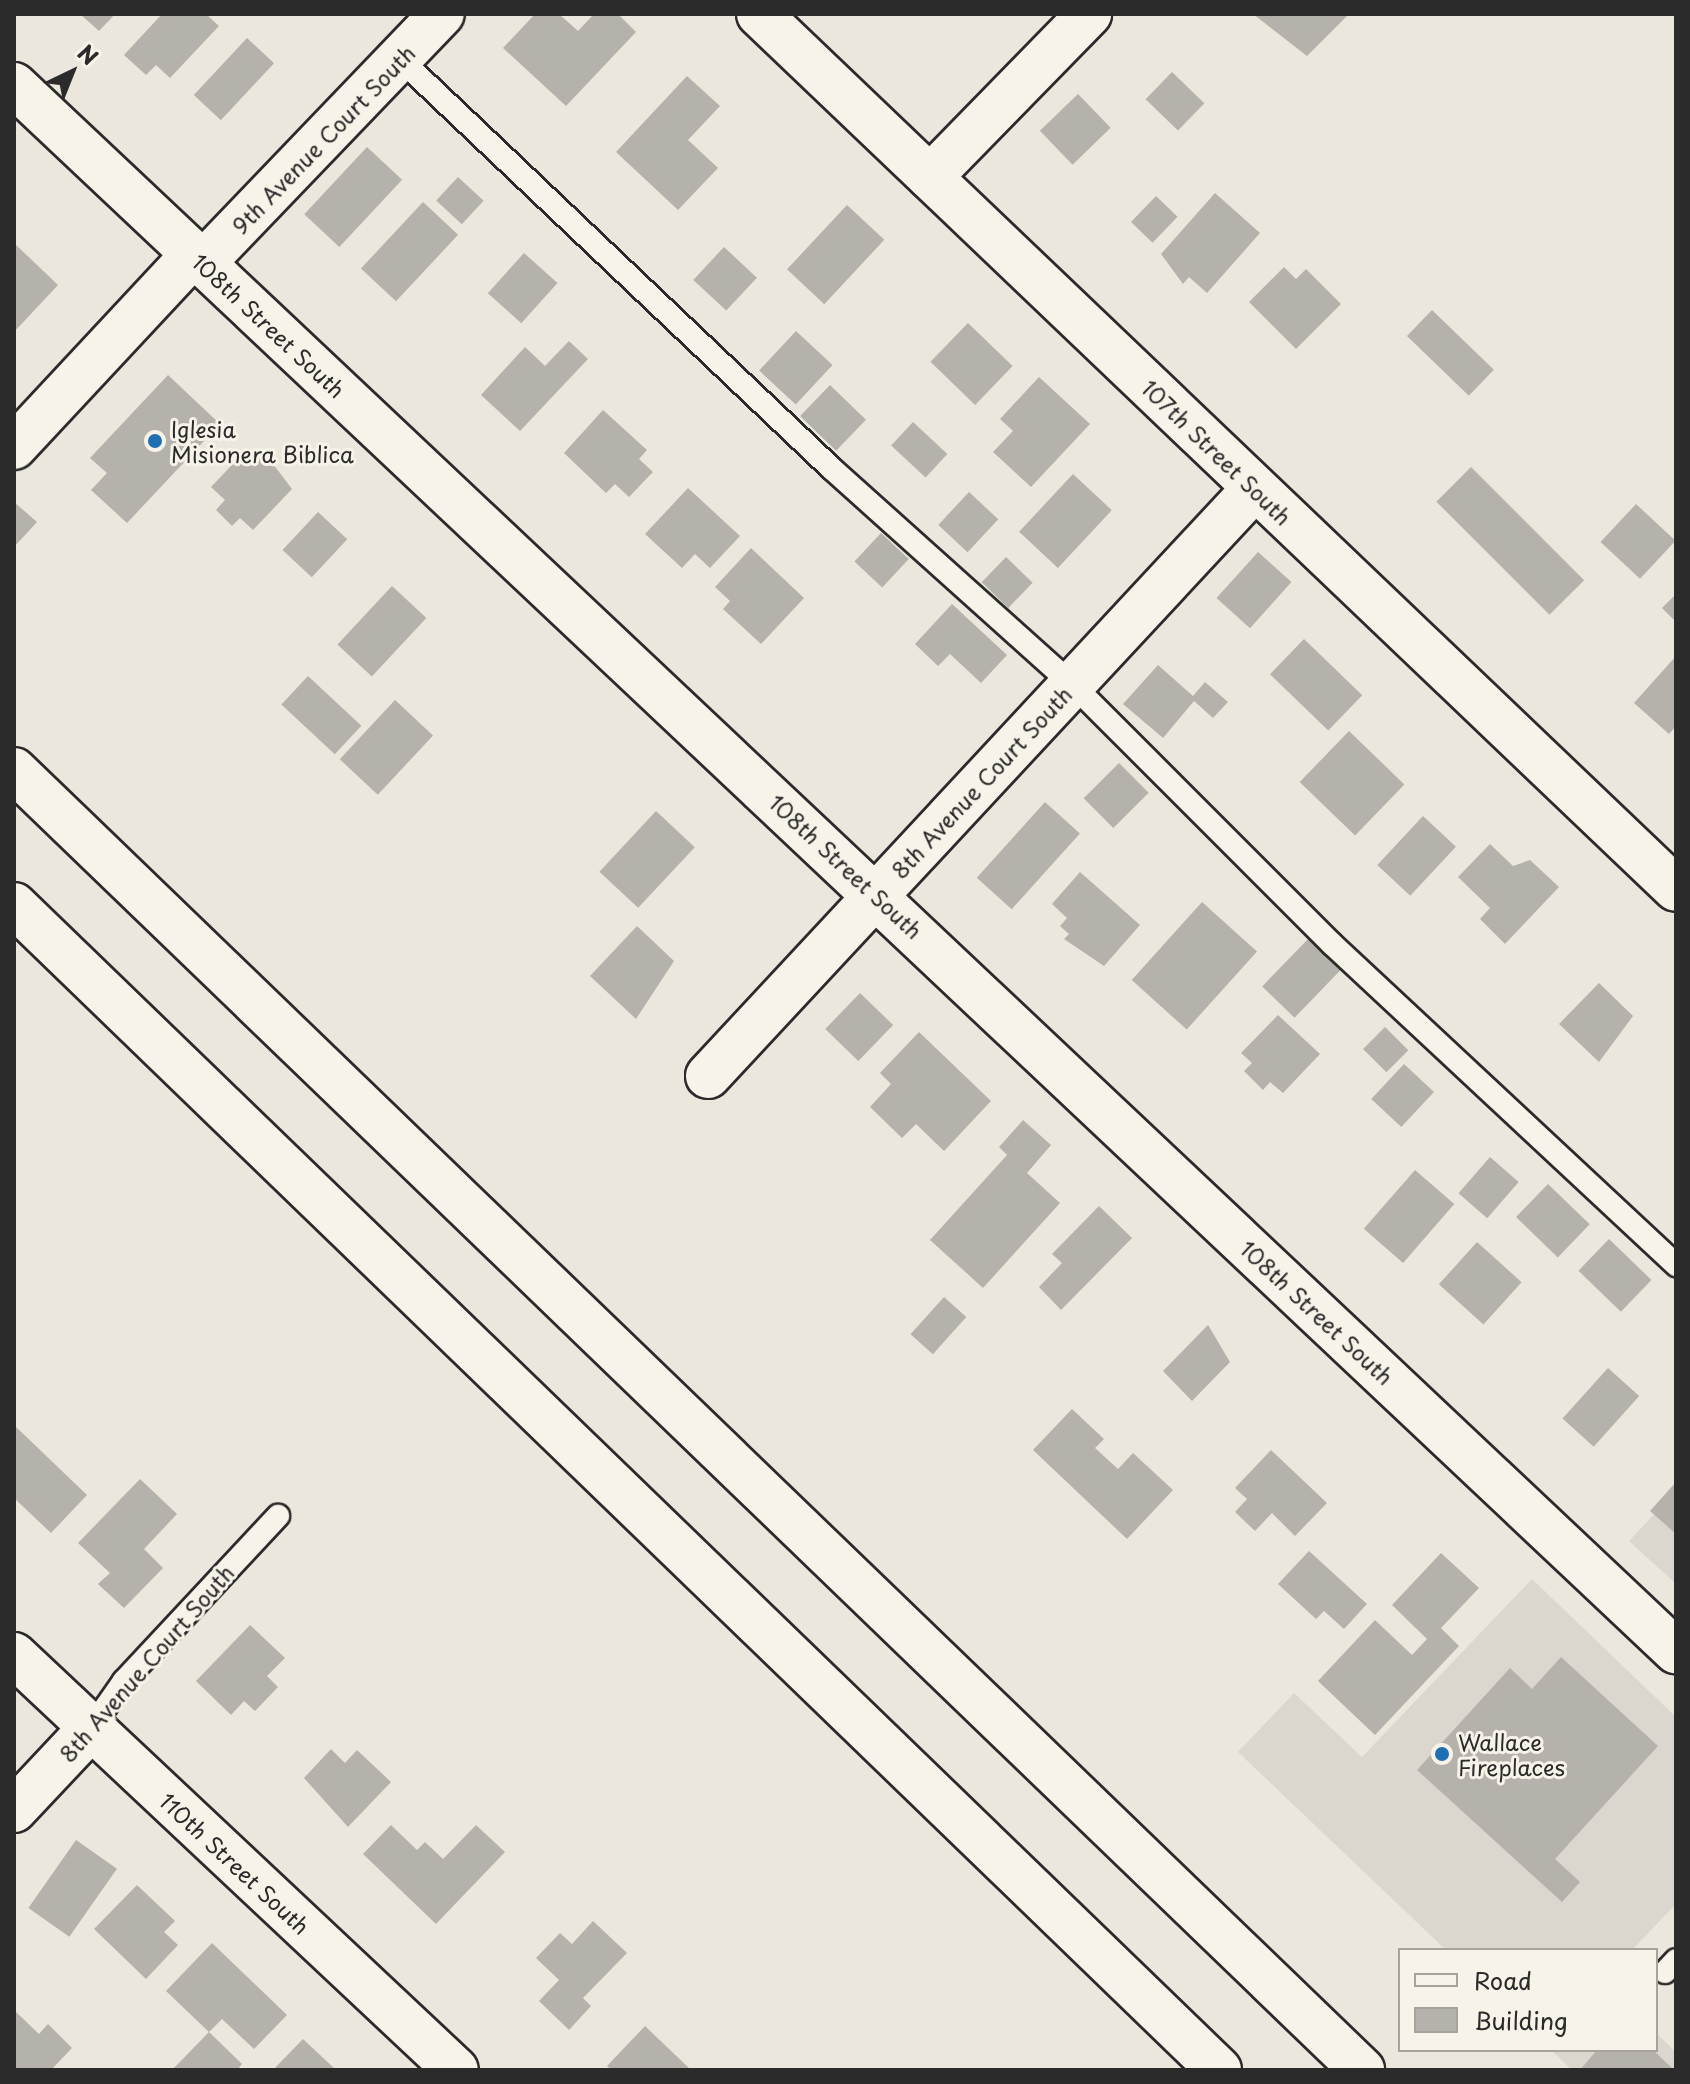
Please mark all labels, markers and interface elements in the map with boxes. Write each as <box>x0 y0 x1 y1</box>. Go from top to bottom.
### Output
north arrow <box>32 32 112 112</box>
text: N <box>71 36 106 72</box>
street label: 9th Avenue Court South <box>226 39 420 239</box>
street label: 108th Street South <box>186 247 352 403</box>
street label: 107th Street South <box>1136 374 1298 530</box>
place label: Iglesia Misionera Biblica <box>171 415 354 466</box>
marker: Iglesia Misionera Biblica <box>146 432 164 450</box>
street label: 8th Avenue Court South <box>885 680 1077 884</box>
street label: 108th Street South <box>763 788 929 944</box>
street label: 108th Street South <box>1234 1234 1400 1390</box>
street label: 8th Avenue Court South <box>53 1559 239 1767</box>
place label: Wallace Fireplaces <box>1458 1728 1565 1780</box>
marker: Wallace Fireplaces <box>1433 1745 1451 1763</box>
street label: 110th Street South <box>154 1786 316 1940</box>
legend <box>1398 1948 1658 2052</box>
text: Road <box>1474 1962 1532 1998</box>
text: Building <box>1474 2002 1568 2038</box>

